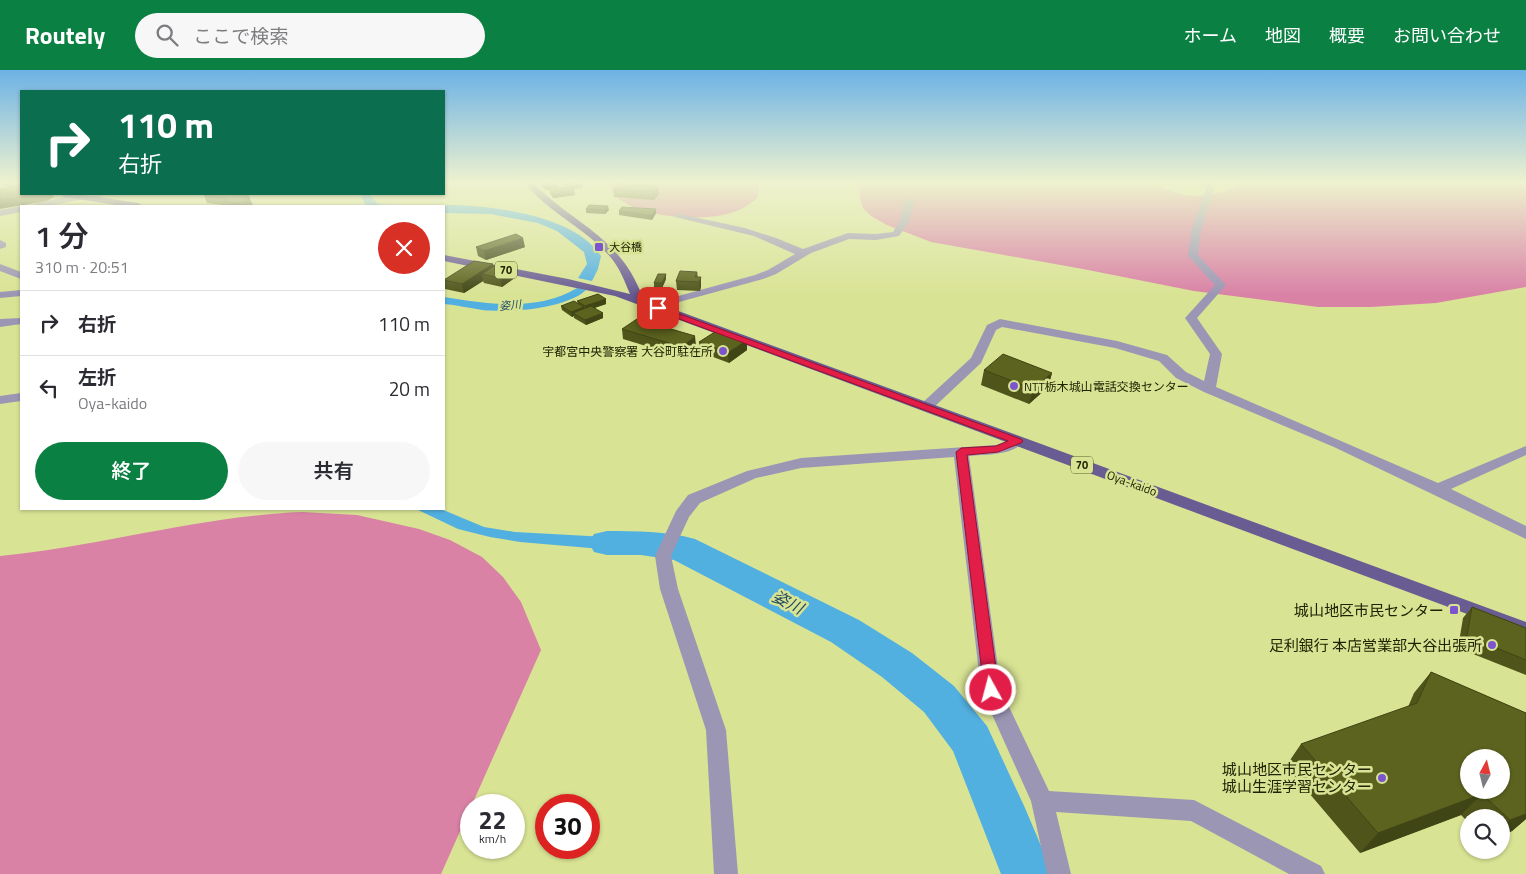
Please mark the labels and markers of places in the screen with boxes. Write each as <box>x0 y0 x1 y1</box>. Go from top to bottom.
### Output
place label: 大谷橋 <box>609 239 642 255</box>
marker: 大谷橋 <box>593 241 605 253</box>
pin <box>637 287 679 329</box>
place label: 宇都宮中央警察署 大谷町駐在所 <box>542 342 713 361</box>
marker: 宇都宮中央警察署 大谷町駐在所 <box>717 345 729 357</box>
place label: NTT栃木城山電話交換センター <box>1024 377 1189 396</box>
marker: NTT栃木城山電話交換センター <box>1008 380 1020 392</box>
place label: 城山地区市民センター <box>1294 599 1444 622</box>
marker: 城山地区市民センター <box>1448 604 1460 616</box>
place label: 足利銀行 本店営業部大谷出張所 <box>1269 634 1482 657</box>
marker: 足利銀行 本店営業部大谷出張所 <box>1486 639 1498 651</box>
place label: 城山地区市民センター 城山生涯学習センター <box>1222 758 1372 798</box>
marker: 城山地区市民センター 城山生涯学習センター <box>1376 772 1388 784</box>

